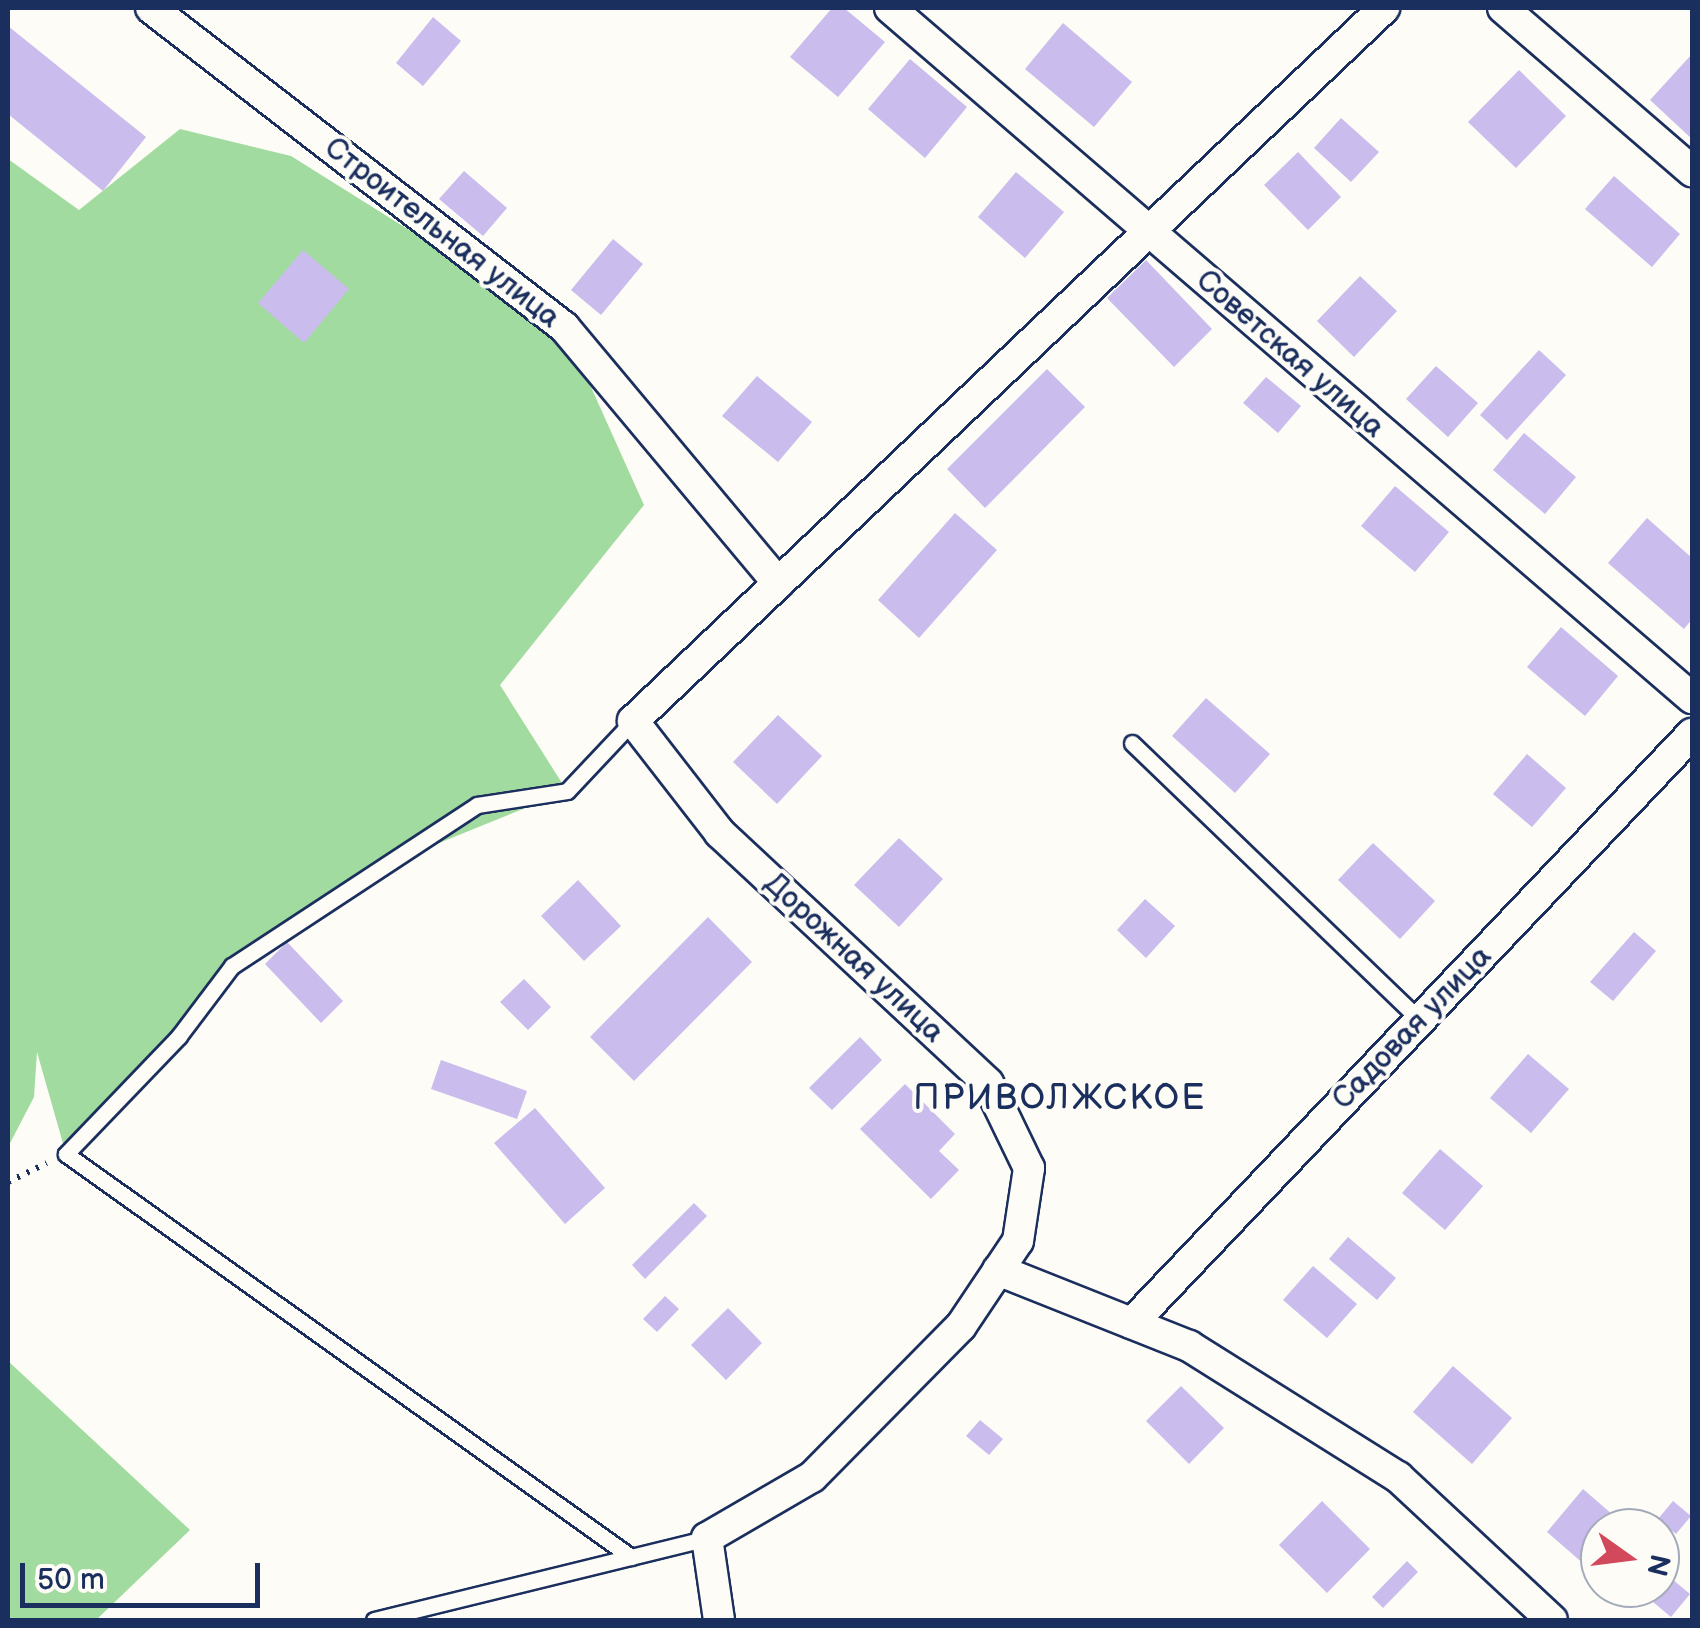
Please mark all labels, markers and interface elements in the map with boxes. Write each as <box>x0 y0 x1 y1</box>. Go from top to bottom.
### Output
street label: Строительная улица <box>317 130 567 336</box>
street label: Советская улица <box>1189 263 1391 445</box>
street label: Дорожная улица <box>757 866 951 1050</box>
street label: Садовая улица <box>1325 939 1499 1117</box>
district label: ПРИВОЛЖСКОЕ <box>913 1078 1207 1120</box>
north arrow <box>1580 1508 1680 1608</box>
scale bar <box>25 1543 265 1605</box>
text: N <box>1639 1551 1676 1579</box>
text: 50 m <box>37 1562 105 1598</box>

